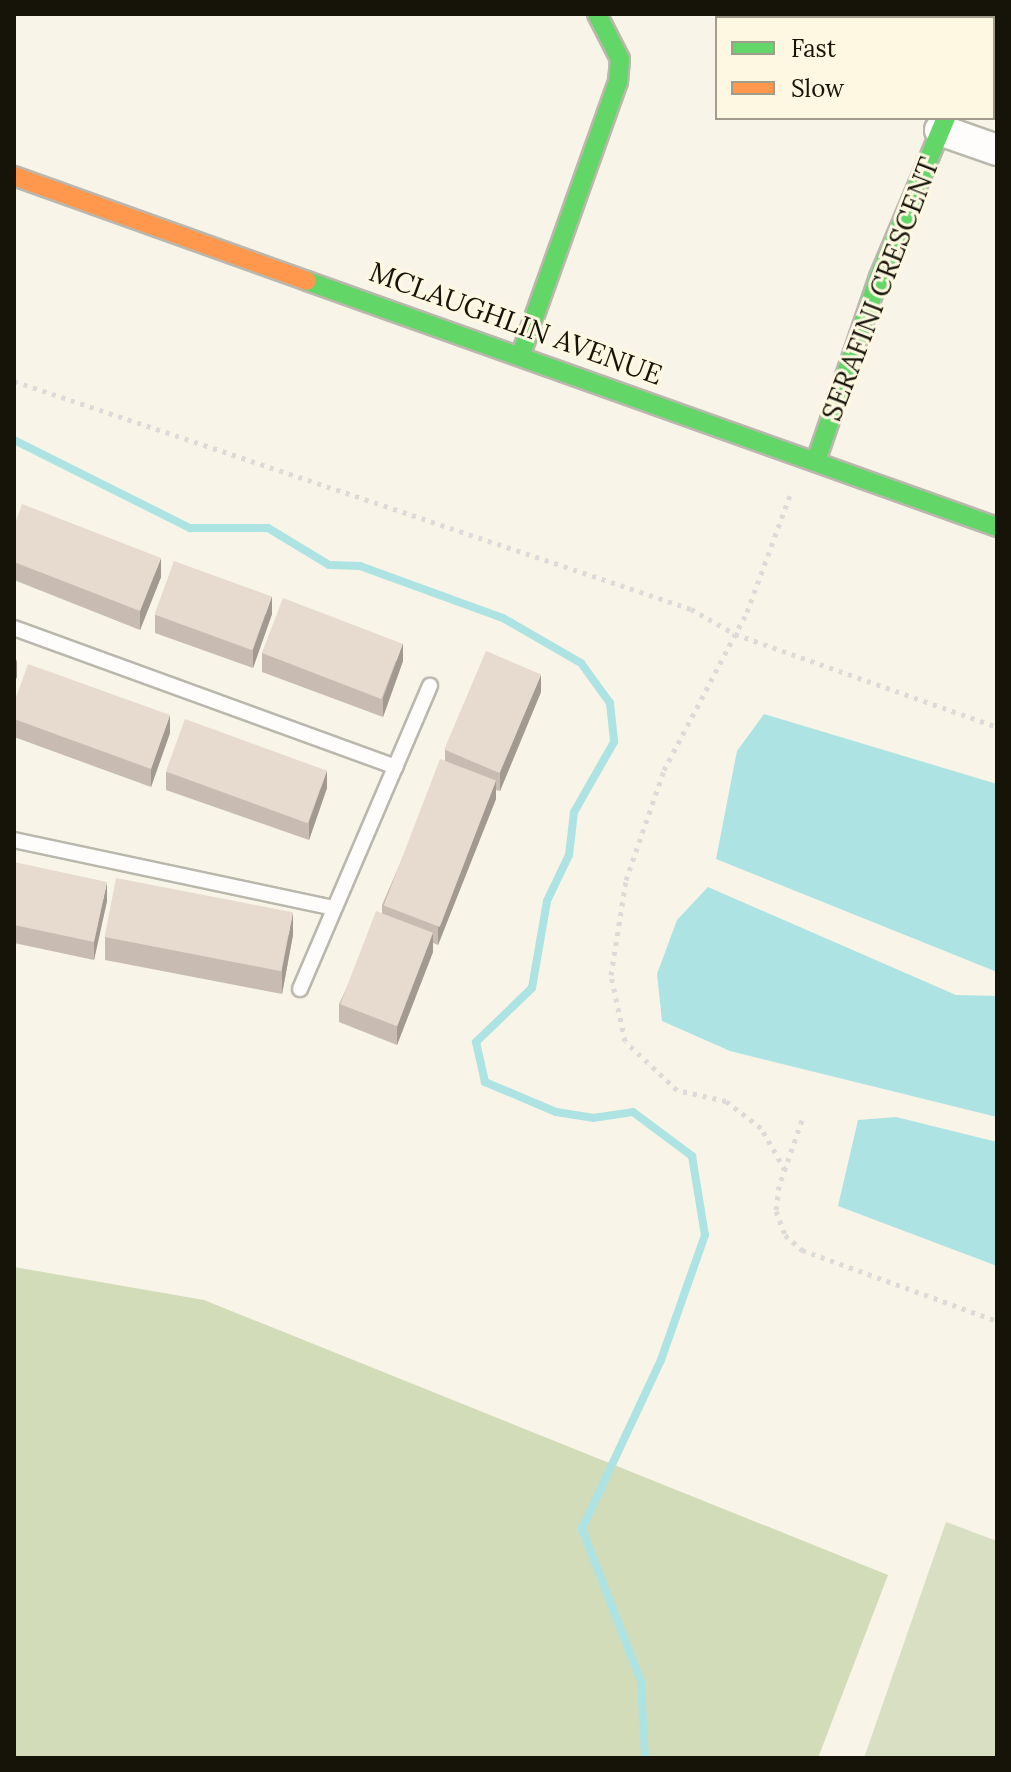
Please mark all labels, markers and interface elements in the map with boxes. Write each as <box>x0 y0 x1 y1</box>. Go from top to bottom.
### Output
legend <box>715 16 995 120</box>
text: Fast <box>791 33 836 64</box>
text: Slow <box>791 73 844 104</box>
street label: SERAFINI CRESCENT <box>814 153 946 425</box>
street label: MCLAUGHLIN AVENUE <box>365 254 667 392</box>

